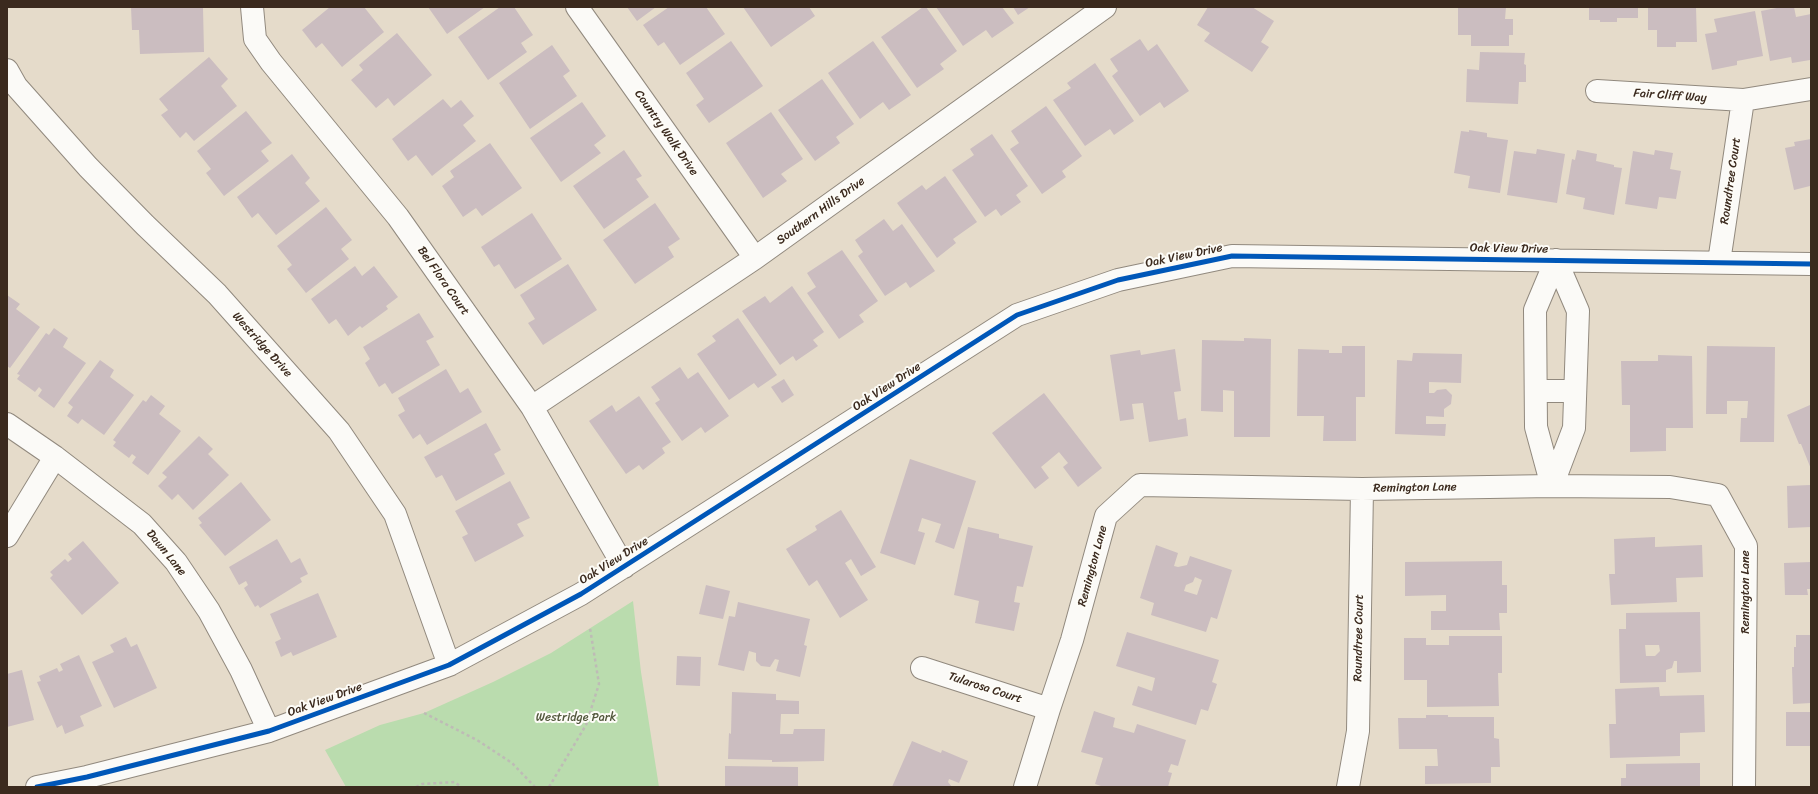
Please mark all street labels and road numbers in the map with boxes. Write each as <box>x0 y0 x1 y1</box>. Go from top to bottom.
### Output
street label: Fair Cliff Way <box>1633 86 1707 106</box>
street label: Country Walk Drive <box>631 87 701 179</box>
street label: Roundtree Court <box>1718 137 1744 225</box>
street label: Southern Hills Drive <box>774 174 868 248</box>
street label: Oak View Drive <box>1144 241 1224 271</box>
street label: Oak View Drive <box>1470 241 1548 257</box>
street label: Bel Flora Court <box>414 244 472 318</box>
street label: Westridge Drive <box>229 309 295 381</box>
street label: Oak View Drive <box>850 360 924 414</box>
street label: Remington Lane <box>1373 480 1457 496</box>
street label: Remington Lane <box>1075 524 1111 608</box>
street label: Dawn Lane <box>143 527 189 579</box>
street label: Oak View Drive <box>577 534 651 588</box>
street label: Remington Lane <box>1739 550 1753 634</box>
street label: Roundtree Court <box>1351 594 1367 682</box>
street label: Tularosa Court <box>946 669 1024 707</box>
street label: Oak View Drive <box>286 680 364 720</box>

